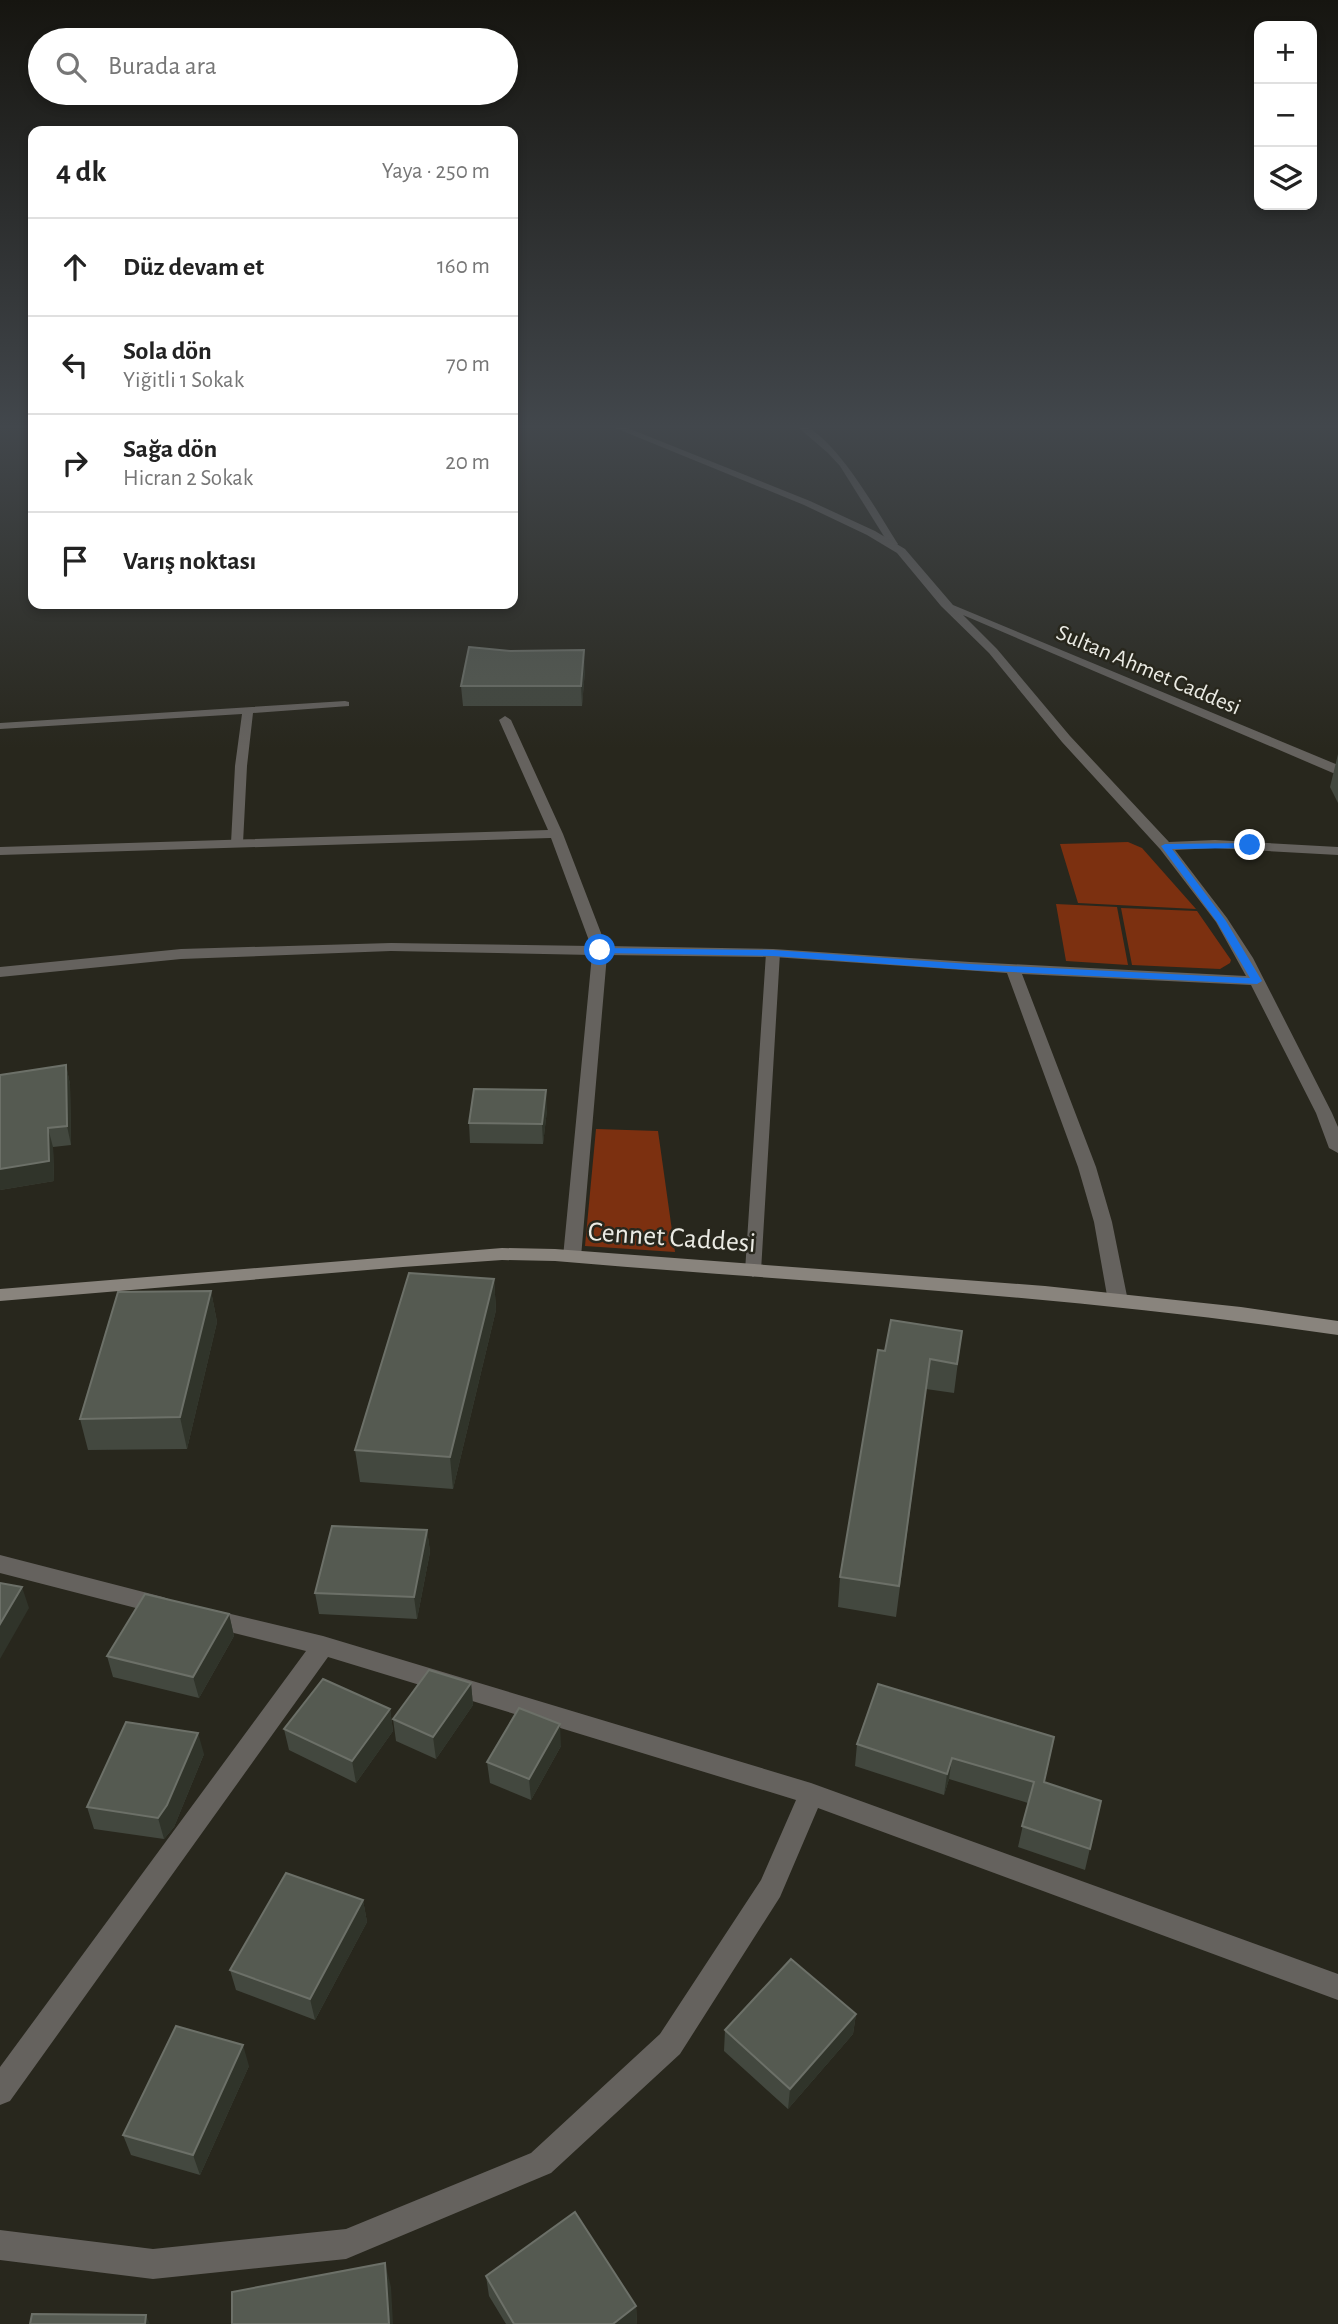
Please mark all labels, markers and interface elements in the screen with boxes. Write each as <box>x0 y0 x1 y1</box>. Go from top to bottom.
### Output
map controls <box>1254 21 1317 210</box>
button: + <box>1254 21 1317 84</box>
search box <box>28 28 518 105</box>
icon: search <box>52 48 90 86</box>
text: Burada ara <box>108 53 217 79</box>
button: − <box>1254 84 1317 147</box>
button: layers <box>1254 147 1317 210</box>
text: 4 dk <box>56 157 106 187</box>
text: Yaya · 250 m <box>382 160 490 183</box>
icon: ahead <box>56 248 94 286</box>
text: Düz devam et <box>123 254 264 280</box>
text: 160 m <box>437 255 490 278</box>
text: Sola dön <box>123 338 212 364</box>
icon: left <box>56 346 94 384</box>
text: 70 m <box>446 353 490 376</box>
text: Yiğitli 1 Sokak <box>123 369 244 392</box>
text: Sağa dön <box>123 436 217 462</box>
icon: right <box>56 444 94 482</box>
text: 20 m <box>445 451 490 474</box>
text: Hicran 2 Sokak <box>123 467 253 490</box>
icon: arrive <box>56 542 94 580</box>
text: Varış noktası <box>123 548 256 574</box>
street label: Sultan Ahmet Caddesi <box>1053 621 1244 720</box>
route end <box>1234 829 1265 860</box>
route start <box>584 934 615 965</box>
street label: Cennet Caddesi <box>587 1218 757 1258</box>

